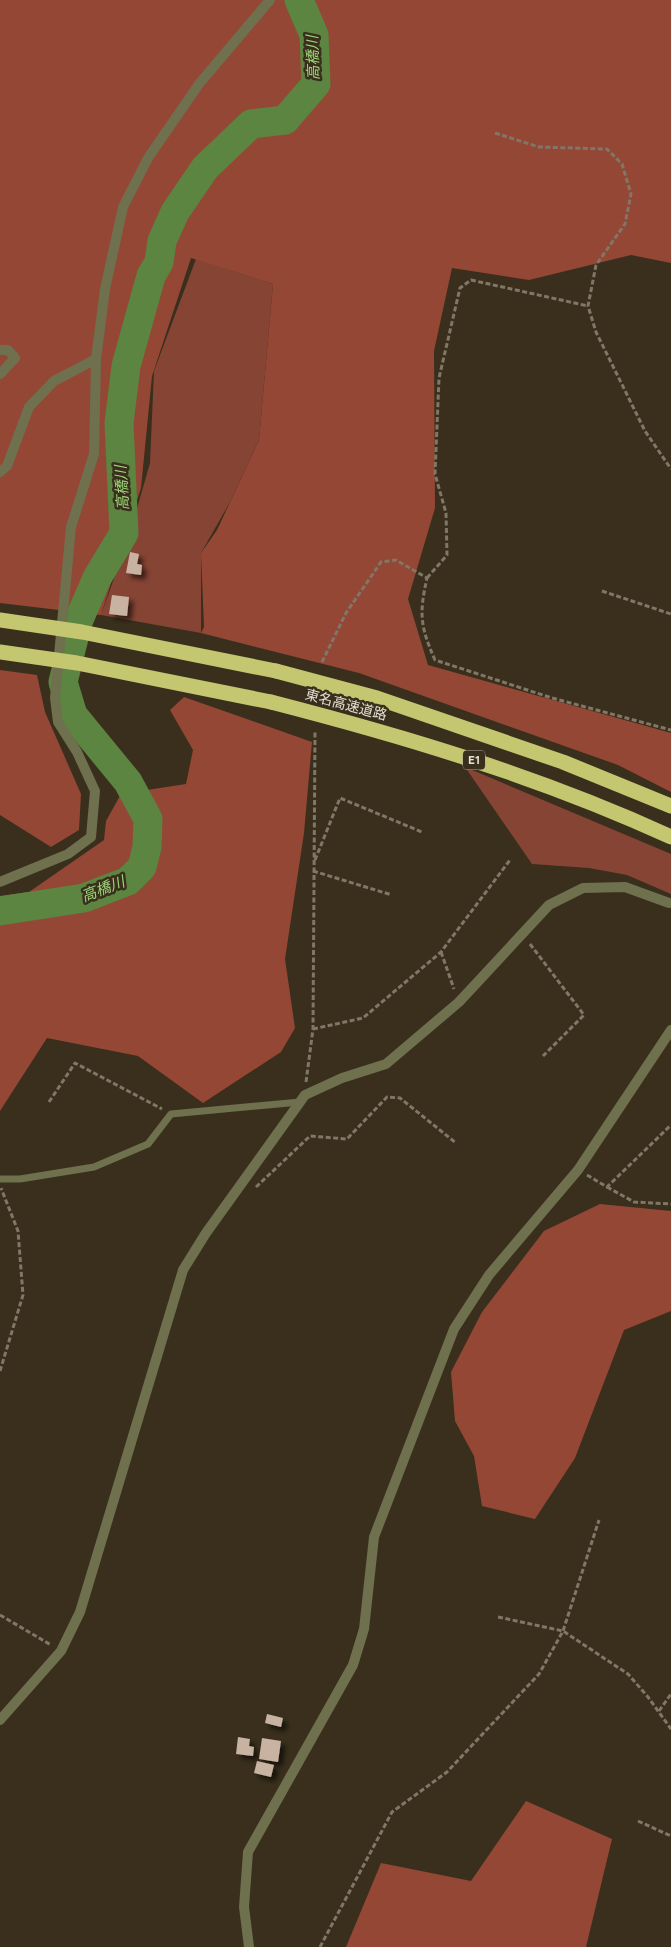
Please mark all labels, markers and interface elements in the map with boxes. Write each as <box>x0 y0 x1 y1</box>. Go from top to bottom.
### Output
water label: 高橋川 <box>303 33 323 81</box>
water label: 高橋川 <box>112 463 132 511</box>
street label: 東名高速道路 <box>303 686 389 724</box>
road number: E1 <box>463 750 485 770</box>
water label: 高橋川 <box>79 872 129 905</box>

